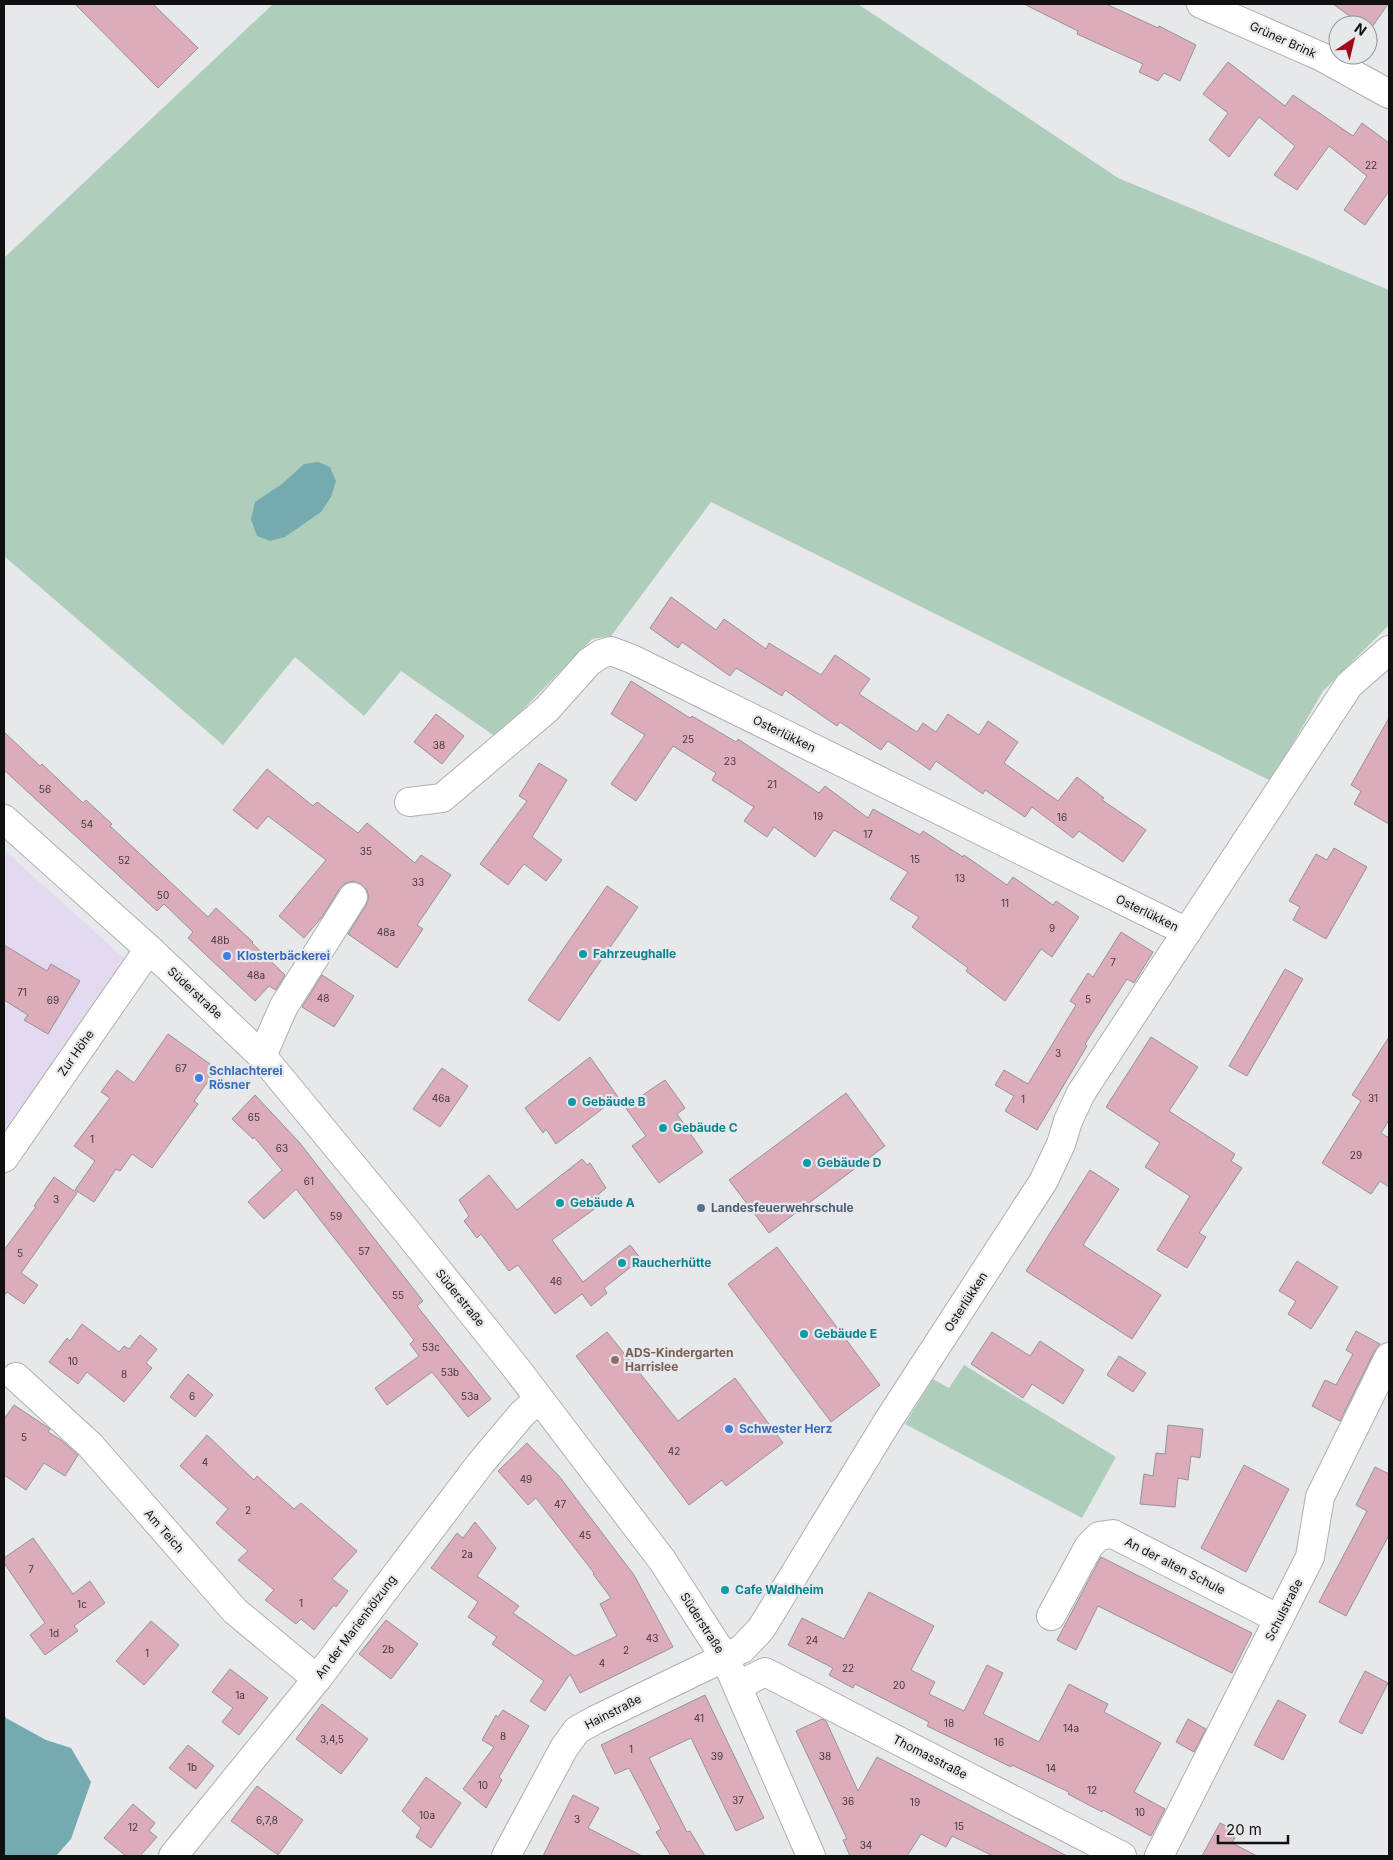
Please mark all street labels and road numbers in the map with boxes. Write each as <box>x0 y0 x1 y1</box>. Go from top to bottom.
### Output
street label: Grüner Brink <box>1247 18 1319 61</box>
street label: Osterlükken <box>750 712 818 755</box>
street label: Osterlükken <box>1113 891 1181 934</box>
street label: Süderstraße <box>165 963 226 1022</box>
street label: Zur Höhe <box>54 1027 97 1079</box>
street label: Süderstraße <box>433 1266 488 1329</box>
street label: Osterlükken <box>941 1269 990 1334</box>
street label: Am Teich <box>141 1506 187 1556</box>
street label: An der alten Schule <box>1122 1534 1228 1597</box>
street label: An der Marienhölzung <box>312 1572 399 1681</box>
street label: Schulstraße <box>1262 1576 1306 1643</box>
street label: Süderstraße <box>677 1589 728 1656</box>
street label: Hainstraße <box>582 1691 644 1732</box>
street label: Thomasstraße <box>890 1731 970 1782</box>

